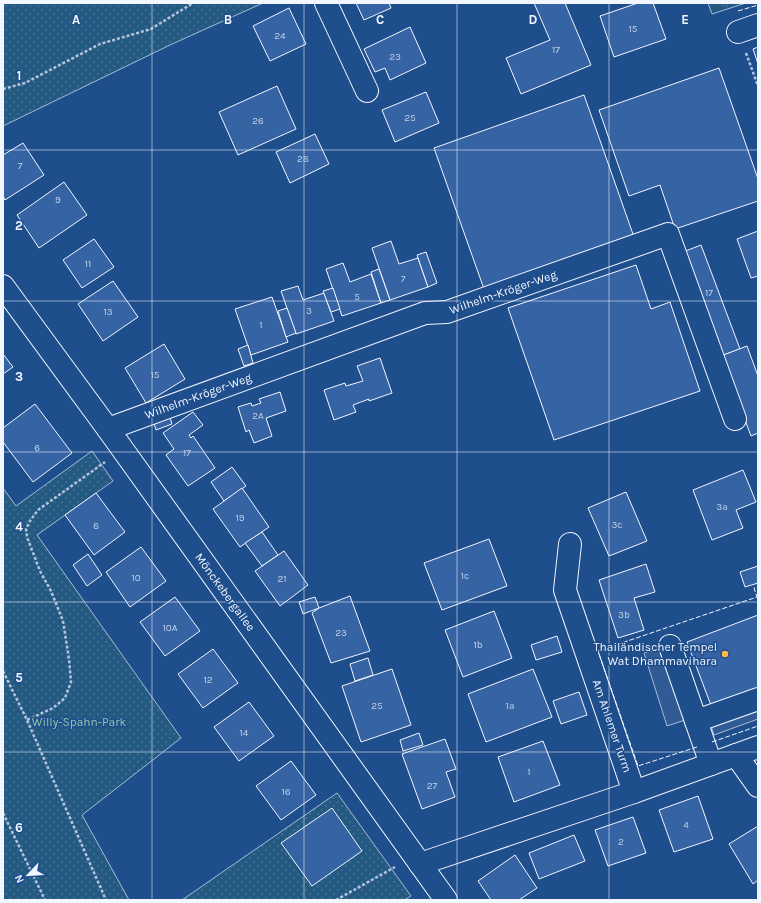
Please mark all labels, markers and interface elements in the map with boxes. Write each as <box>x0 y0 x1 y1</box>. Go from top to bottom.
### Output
text: A <box>72 12 80 27</box>
text: B <box>224 12 232 27</box>
text: C <box>376 12 384 27</box>
text: D <box>529 12 538 27</box>
text: E <box>681 12 689 27</box>
house number: 15 <box>629 23 638 35</box>
house number: 24 <box>274 30 286 42</box>
house number: 17 <box>552 44 560 56</box>
house number: 23 <box>389 51 401 63</box>
text: 1 <box>17 68 21 83</box>
house number: 25 <box>404 112 416 124</box>
house number: 26 <box>252 115 264 127</box>
house number: 28 <box>297 153 309 165</box>
house number: 7 <box>18 160 23 172</box>
house number: 9 <box>55 194 61 206</box>
text: 2 <box>15 218 23 233</box>
house number: 11 <box>85 258 91 270</box>
street label: Wilhelm-Kröger-Weg <box>447 267 559 317</box>
house number: 7 <box>401 273 406 285</box>
house number: 17 <box>705 287 713 299</box>
house number: 5 <box>354 291 360 303</box>
house number: 3 <box>306 305 312 317</box>
house number: 13 <box>103 306 113 318</box>
house number: 1 <box>259 319 263 331</box>
text: 3 <box>15 369 23 384</box>
house number: 15 <box>151 369 160 381</box>
street label: Wilhelm-Kröger-Weg <box>143 370 254 422</box>
house number: 2A <box>252 410 264 422</box>
house number: 6 <box>34 442 40 454</box>
house number: 17 <box>183 447 191 459</box>
house number: 3a <box>716 501 728 513</box>
house number: 19 <box>235 512 245 524</box>
text: 4 <box>15 519 23 534</box>
house number: 3c <box>611 519 623 531</box>
house number: 8 <box>93 520 99 532</box>
street label: Mönckebergallee <box>192 550 258 634</box>
house number: 1c <box>461 570 469 582</box>
house number: 10 <box>131 572 141 584</box>
house number: 21 <box>277 573 287 585</box>
house number: 3b <box>618 609 630 621</box>
house number: 10A <box>163 622 178 634</box>
house number: 23 <box>335 627 347 639</box>
house number: 1b <box>473 639 483 651</box>
place label: Thailändischer Tempel Wat Dhammavihara <box>594 640 717 668</box>
marker: Thailändischer Tempel Wat Dhammavihara <box>720 649 730 659</box>
text: 5 <box>15 670 23 685</box>
house number: 12 <box>203 674 213 686</box>
street label: Am Ahlemer Turm <box>590 678 634 774</box>
house number: 25 <box>371 700 383 712</box>
house number: 1a <box>506 700 514 712</box>
park label: Willy-Spahn-Park <box>32 715 127 729</box>
house number: 14 <box>240 727 249 739</box>
house number: 1 <box>527 766 531 778</box>
house number: 27 <box>427 780 438 792</box>
house number: 16 <box>281 786 291 798</box>
house number: 4 <box>683 819 689 831</box>
text: 6 <box>15 820 23 835</box>
house number: 2 <box>618 836 624 848</box>
north arrow <box>8 855 48 895</box>
text: N <box>12 873 27 885</box>

